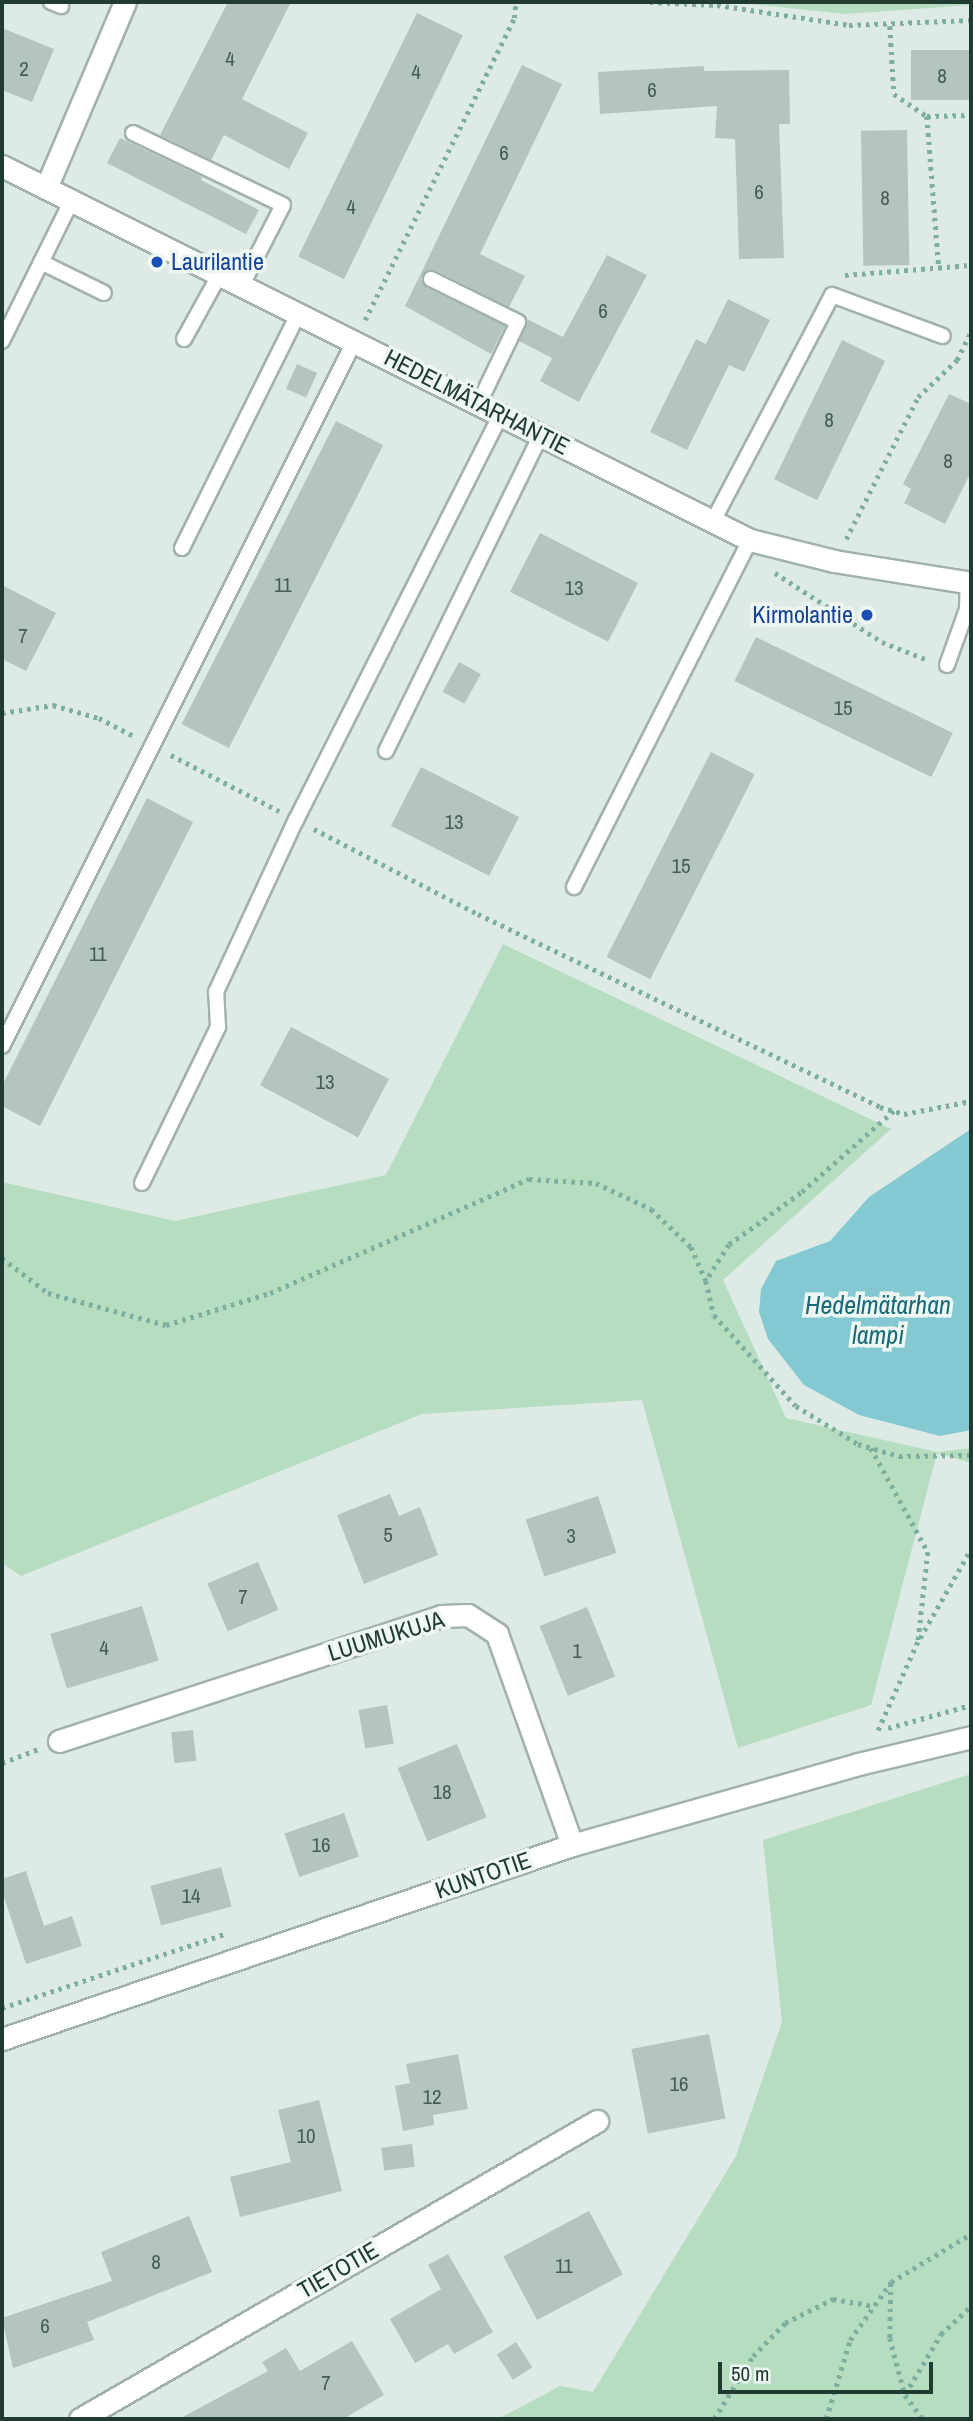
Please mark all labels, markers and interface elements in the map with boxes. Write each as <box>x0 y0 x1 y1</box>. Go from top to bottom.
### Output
house number: 4 <box>225 46 235 72</box>
house number: 2 <box>19 56 29 82</box>
house number: 4 <box>411 59 421 85</box>
house number: 8 <box>937 63 947 89</box>
house number: 6 <box>647 77 657 103</box>
house number: 6 <box>499 140 509 166</box>
house number: 6 <box>754 179 764 205</box>
house number: 8 <box>880 185 890 211</box>
house number: 4 <box>346 194 356 220</box>
place label: Laurilantie <box>171 248 264 276</box>
marker: Laurilantie <box>149 254 165 270</box>
house number: 6 <box>598 298 608 324</box>
street label: HEDELMÄTARHANTIE <box>380 343 574 461</box>
house number: 8 <box>824 407 834 433</box>
house number: 8 <box>943 448 953 474</box>
house number: 11 <box>274 572 292 598</box>
house number: 13 <box>564 575 584 601</box>
place label: Kirmolantie <box>752 601 853 629</box>
marker: Kirmolantie <box>859 607 875 623</box>
house number: 7 <box>18 623 28 649</box>
house number: 15 <box>833 695 853 721</box>
house number: 13 <box>444 809 464 835</box>
house number: 15 <box>671 853 691 879</box>
house number: 11 <box>89 941 107 967</box>
house number: 13 <box>315 1069 335 1095</box>
water label: Hedelmätarhan lampi <box>805 1289 951 1350</box>
house number: 5 <box>383 1522 393 1548</box>
house number: 3 <box>566 1523 576 1549</box>
house number: 7 <box>238 1584 248 1610</box>
street label: LUUMUKUJA <box>324 1605 448 1667</box>
house number: 4 <box>99 1635 109 1661</box>
house number: 1 <box>572 1638 582 1664</box>
house number: 18 <box>432 1779 452 1805</box>
house number: 16 <box>311 1832 331 1858</box>
street label: KUNTOTIE <box>431 1845 535 1905</box>
house number: 14 <box>181 1883 201 1909</box>
house number: 16 <box>669 2071 689 2097</box>
house number: 12 <box>422 2084 442 2110</box>
house number: 10 <box>296 2123 316 2149</box>
street label: TIETOTIE <box>293 2235 383 2305</box>
house number: 8 <box>151 2249 161 2275</box>
house number: 11 <box>555 2253 573 2279</box>
house number: 6 <box>40 2313 50 2339</box>
scale bar <box>721 2348 936 2392</box>
text: 50 m <box>731 2359 769 2388</box>
house number: 7 <box>321 2370 331 2396</box>

